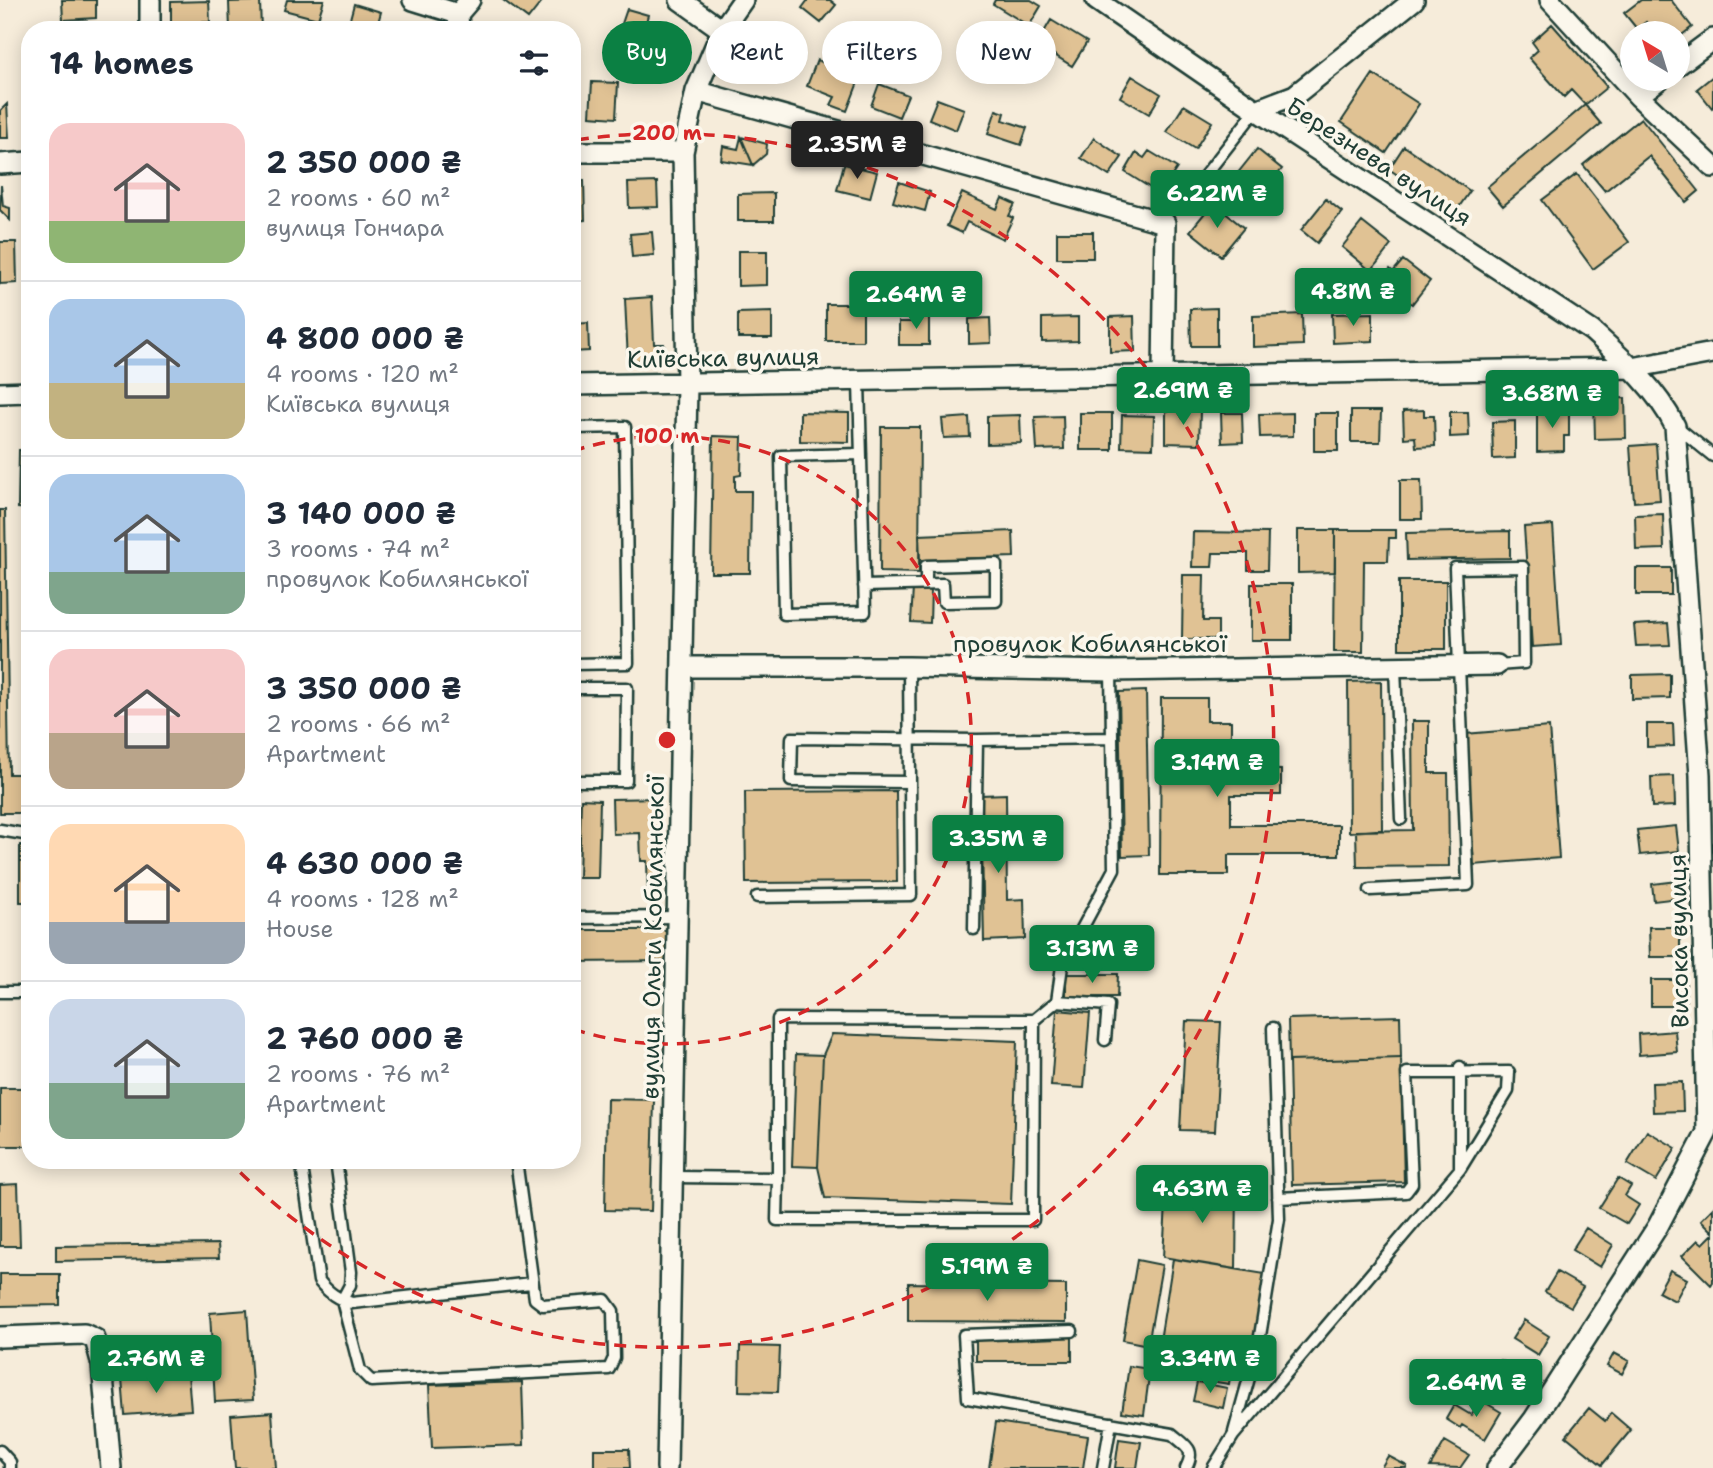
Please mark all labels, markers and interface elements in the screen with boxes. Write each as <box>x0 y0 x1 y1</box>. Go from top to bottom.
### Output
chip: Buy <box>602 21 692 84</box>
chip: Rent <box>706 21 808 84</box>
chip: Filters <box>822 21 942 84</box>
chip: New <box>956 21 1056 84</box>
north arrow <box>1620 21 1690 91</box>
map controls <box>1620 21 1690 91</box>
text: 14 homes <box>49 43 194 84</box>
icon: filters <box>515 44 553 82</box>
street label: Березнева вулиця <box>1280 90 1478 234</box>
text: 200 m <box>632 119 702 147</box>
pin: 2.35M ₴ <box>792 122 922 181</box>
text: 2.35M ₴ <box>807 129 907 159</box>
text: 2 350 000 ₴ <box>266 142 462 183</box>
icon: home <box>105 151 189 235</box>
pin: 6.22M ₴ <box>1152 170 1282 230</box>
text: 6.22M ₴ <box>1167 178 1267 208</box>
text: 2 rooms · 60 m² <box>266 183 451 213</box>
text: вулиця Гончара <box>266 213 444 243</box>
pin: 4.8M ₴ <box>1296 268 1410 328</box>
pin: 2.64M ₴ <box>851 272 981 331</box>
text: 4.8M ₴ <box>1311 276 1395 306</box>
text: 2.64M ₴ <box>865 279 967 309</box>
text: 4 800 000 ₴ <box>266 318 464 359</box>
icon: home <box>105 327 189 411</box>
street label: Київська вулиця <box>627 340 819 376</box>
text: 4 rooms · 120 m² <box>266 359 459 389</box>
pin: 2.69M ₴ <box>1118 368 1248 427</box>
pin: 3.68M ₴ <box>1487 370 1617 430</box>
text: 2.69M ₴ <box>1133 375 1233 405</box>
text: 3.68M ₴ <box>1502 378 1602 408</box>
text: Київська вулиця <box>266 389 450 419</box>
text: 100 m <box>635 422 699 450</box>
text: 3 140 000 ₴ <box>266 493 456 534</box>
icon: home <box>105 502 189 586</box>
text: 3 rooms · 74 m² <box>266 534 450 564</box>
text: провулок Кобилянської <box>266 564 529 594</box>
street label: провулок Кобилянської <box>953 628 1228 660</box>
text: 3 350 000 ₴ <box>266 668 462 709</box>
icon: home <box>105 677 189 761</box>
text: 2 rooms · 66 m² <box>266 709 451 739</box>
centre of rings <box>655 728 679 752</box>
text: Apartment <box>266 739 386 769</box>
pin: 3.14M ₴ <box>1152 740 1282 799</box>
text: 3.14M ₴ <box>1170 747 1264 777</box>
street label: вулиця Ольги Кобилянської <box>634 773 672 1100</box>
pin: 3.35M ₴ <box>933 816 1063 875</box>
text: 3.35M ₴ <box>948 823 1048 853</box>
text: 4 630 000 ₴ <box>266 843 463 884</box>
icon: home <box>105 852 189 936</box>
street label: Висока вулиця <box>1661 854 1697 1028</box>
text: 4 rooms · 128 m² <box>266 884 459 914</box>
text: House <box>266 914 334 944</box>
pin: 3.13M ₴ <box>1027 926 1157 985</box>
text: 3.13M ₴ <box>1045 933 1139 963</box>
text: 2 760 000 ₴ <box>266 1018 464 1059</box>
icon: home <box>105 1027 189 1111</box>
text: 2 rooms · 76 m² <box>266 1059 450 1089</box>
text: Apartment <box>266 1089 386 1119</box>
pin: 4.63M ₴ <box>1137 1166 1267 1225</box>
text: 4.63M ₴ <box>1152 1173 1252 1203</box>
pin: 5.19M ₴ <box>922 1244 1052 1303</box>
text: 5.19M ₴ <box>941 1251 1033 1281</box>
pin: 2.76M ₴ <box>91 1336 221 1395</box>
pin: 3.34M ₴ <box>1145 1336 1275 1395</box>
text: 2.76M ₴ <box>106 1343 206 1373</box>
text: 3.34M ₴ <box>1160 1343 1260 1373</box>
pin: 2.64M ₴ <box>1411 1360 1541 1419</box>
text: 2.64M ₴ <box>1425 1367 1527 1397</box>

